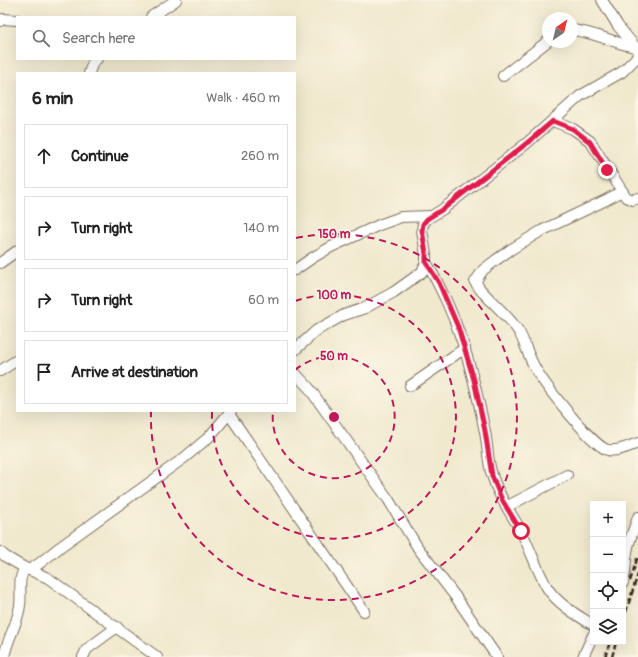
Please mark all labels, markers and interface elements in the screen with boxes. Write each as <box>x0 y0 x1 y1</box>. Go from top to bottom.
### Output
north arrow <box>542 12 578 48</box>
search box <box>16 16 296 60</box>
icon: search <box>30 27 52 49</box>
text: Search here <box>62 29 135 48</box>
text: 6 min <box>32 88 73 109</box>
text: Walk · 460 m <box>206 90 280 106</box>
icon: ahead <box>33 145 55 167</box>
text: Continue <box>71 147 129 166</box>
text: 260 m <box>241 148 279 164</box>
route end <box>598 161 616 179</box>
icon: right <box>33 217 55 239</box>
text: Turn right <box>71 219 132 238</box>
text: 140 m <box>243 220 279 236</box>
text: 150 m <box>318 227 351 242</box>
text: 100 m <box>317 288 352 303</box>
icon: right <box>33 289 55 311</box>
text: Turn right <box>71 291 132 310</box>
text: 60 m <box>248 292 279 308</box>
text: 50 m <box>320 349 348 364</box>
icon: arrive <box>33 361 55 383</box>
text: Arrive at destination <box>71 363 198 382</box>
centre of rings <box>327 410 341 424</box>
map controls <box>590 501 626 645</box>
button: + <box>590 501 626 537</box>
route start <box>512 522 530 540</box>
button: − <box>590 537 626 573</box>
button: locate <box>590 573 626 609</box>
button: layers <box>590 609 626 645</box>

